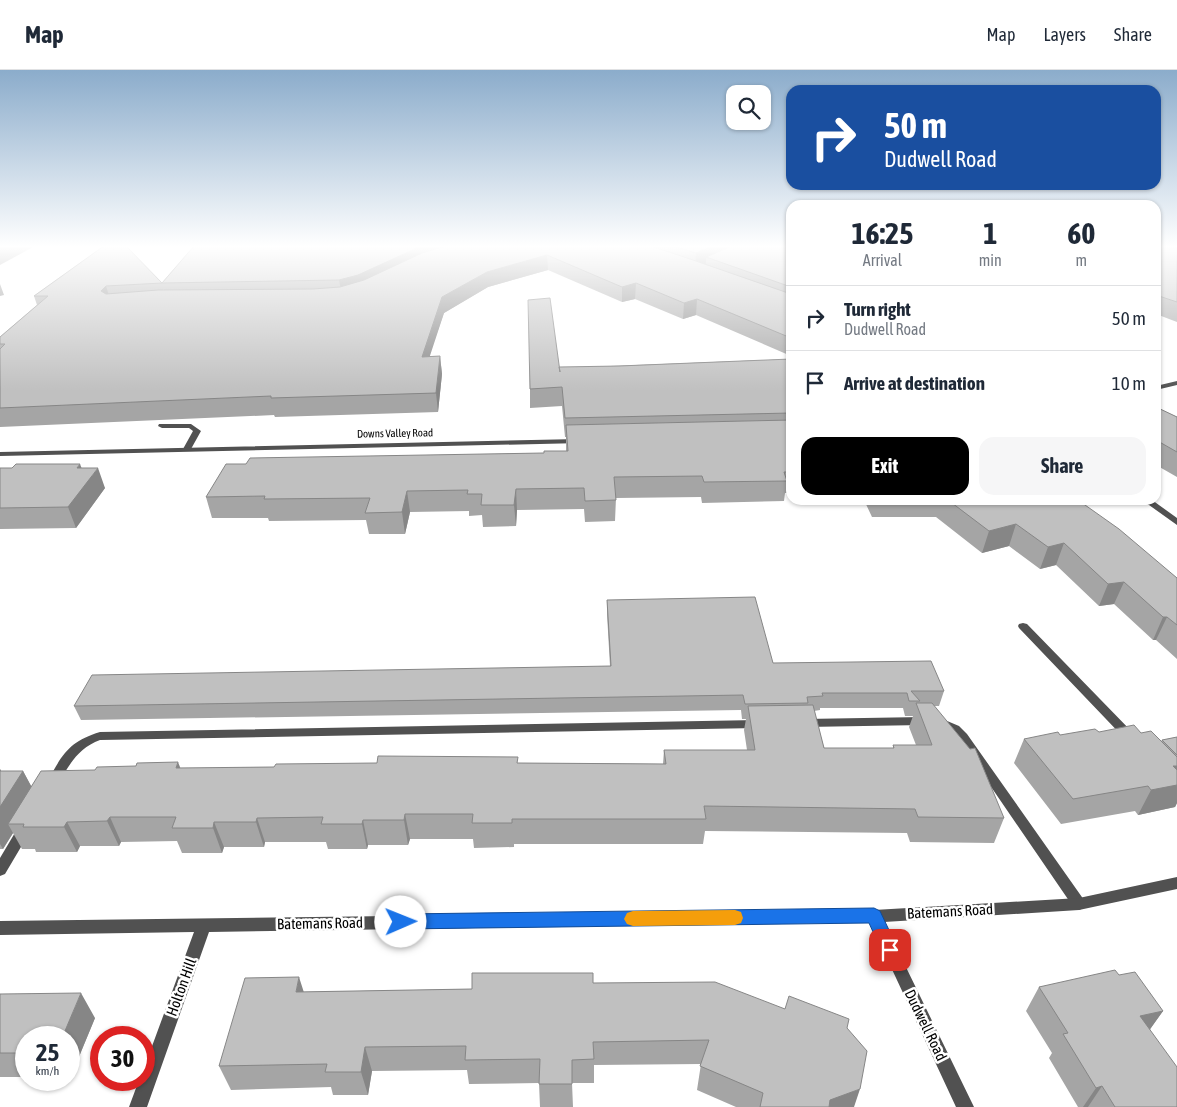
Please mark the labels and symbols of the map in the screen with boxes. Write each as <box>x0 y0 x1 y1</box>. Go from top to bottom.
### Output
street label: Downs Valley Road <box>357 426 433 440</box>
position arrow <box>374 895 426 947</box>
street label: Batemans Road <box>907 900 993 922</box>
street label: Batemans Road <box>277 914 363 932</box>
pin <box>869 929 911 971</box>
street label: Holton Hill <box>163 956 199 1018</box>
street label: Dudwell Road <box>901 987 951 1063</box>
speed limit sign: 30 <box>90 1026 155 1091</box>

